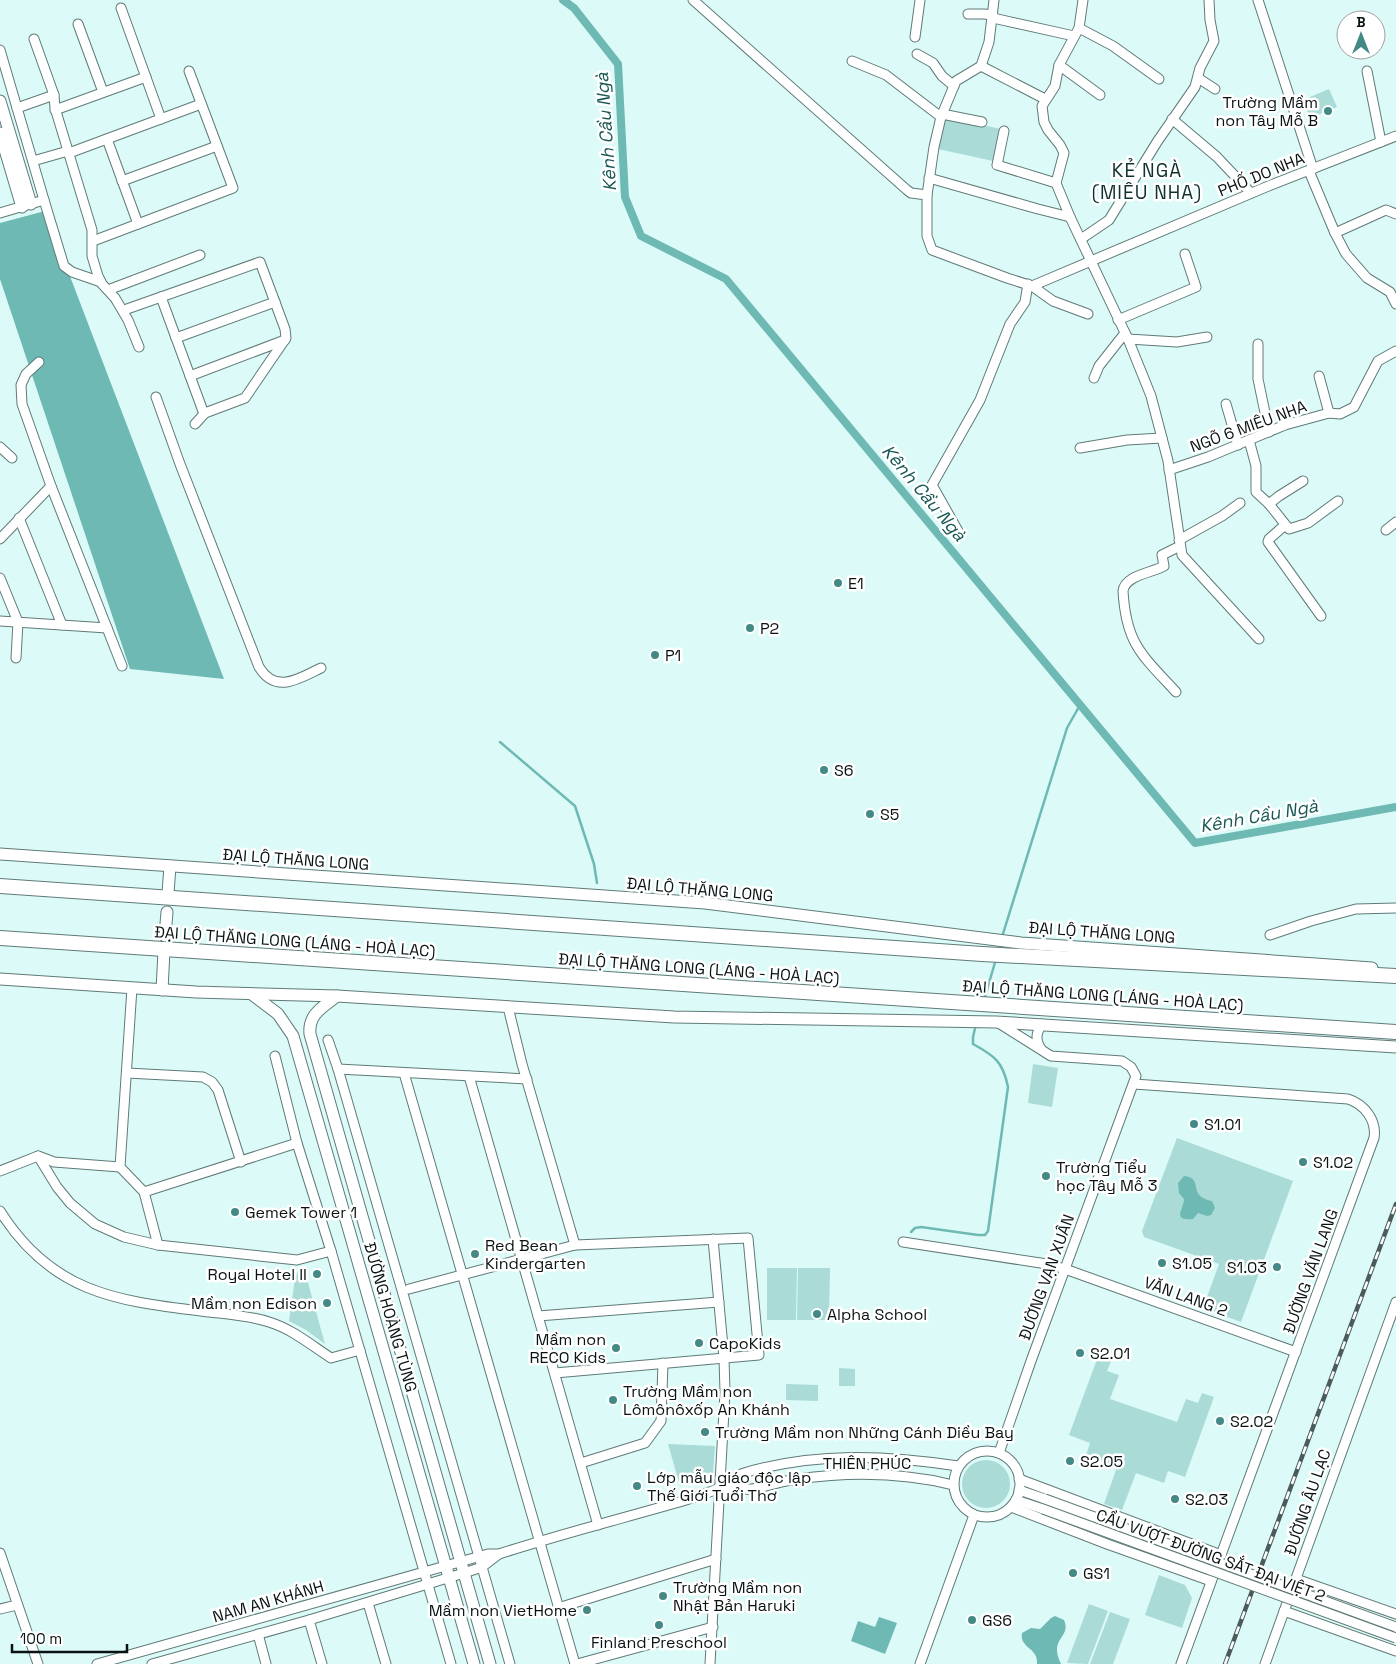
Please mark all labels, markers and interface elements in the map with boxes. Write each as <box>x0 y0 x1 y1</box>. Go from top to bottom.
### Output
north arrow <box>1336 10 1386 60</box>
text: B <box>1356 13 1366 31</box>
water label: Kênh Cầu Ngà <box>590 71 621 192</box>
place label: Trường Mầm non Tây Mỗ B <box>1215 92 1318 131</box>
marker: Trường Mầm non Tây Mỗ B <box>1322 105 1334 117</box>
street label: PHỐ DO NHA <box>1215 148 1308 201</box>
district label: KẺ NGÀ (MIÊU NHA) <box>1092 158 1202 205</box>
street label: NGÕ 6 MIÊU NHA <box>1187 396 1309 457</box>
water label: Kênh Cầu Ngà <box>877 440 972 546</box>
place label: E1 <box>848 573 864 594</box>
marker: E1 <box>832 577 844 589</box>
place label: P2 <box>760 618 779 639</box>
marker: P2 <box>744 622 756 634</box>
place label: P1 <box>665 645 681 666</box>
marker: P1 <box>649 649 661 661</box>
place label: S6 <box>834 760 854 781</box>
marker: S6 <box>818 764 830 776</box>
water label: Kênh Cầu Ngà <box>1198 794 1320 837</box>
place label: S5 <box>880 804 899 825</box>
marker: S5 <box>864 808 876 820</box>
street label: ĐẠI LỘ THĂNG LONG <box>222 844 370 875</box>
street label: ĐẠI LỘ THĂNG LONG <box>626 873 774 906</box>
street label: ĐẠI LỘ THĂNG LONG <box>1028 917 1176 948</box>
street label: ĐẠI LỘ THĂNG LONG (LÁNG - HOÀ LẠC) <box>154 921 436 962</box>
street label: ĐẠI LỘ THĂNG LONG (LÁNG - HOÀ LẠC) <box>558 948 840 989</box>
street label: ĐẠI LỘ THĂNG LONG (LÁNG - HOÀ LẠC) <box>962 975 1244 1016</box>
place label: S1.01 <box>1204 1114 1241 1135</box>
marker: S1.01 <box>1188 1118 1200 1130</box>
place label: S1.02 <box>1313 1152 1353 1173</box>
marker: S1.02 <box>1297 1156 1309 1168</box>
place label: Trường Tiểu học Tây Mỗ 3 <box>1056 1157 1157 1196</box>
marker: Trường Tiểu học Tây Mỗ 3 <box>1040 1170 1052 1182</box>
place label: Gemek Tower 1 <box>245 1202 357 1223</box>
marker: Gemek Tower 1 <box>229 1206 241 1218</box>
street label: ĐƯỜNG VĂN LANG <box>1278 1206 1343 1336</box>
street label: ĐƯỜNG VẠN XUÂN <box>1014 1211 1079 1343</box>
place label: Red Bean Kindergarten <box>485 1235 586 1274</box>
street label: ĐƯỜNG HOÀNG TÙNG <box>359 1240 422 1394</box>
marker: Red Bean Kindergarten <box>469 1248 481 1260</box>
place label: S1.05 <box>1172 1253 1212 1274</box>
marker: S1.05 <box>1156 1257 1168 1269</box>
place label: S1.03 <box>1227 1257 1267 1278</box>
marker: S1.03 <box>1271 1261 1283 1273</box>
place label: Royal Hotel II <box>208 1264 307 1285</box>
marker: Royal Hotel II <box>311 1268 323 1280</box>
street label: VĂN LANG 2 <box>1141 1272 1231 1321</box>
place label: Mầm non Edison <box>191 1293 317 1314</box>
marker: Mầm non Edison <box>321 1297 333 1309</box>
place label: Alpha School <box>827 1304 927 1325</box>
marker: Alpha School <box>811 1308 823 1320</box>
place label: Mầm non RECO Kids <box>529 1329 606 1368</box>
place label: CapoKids <box>709 1333 781 1354</box>
marker: CapoKids <box>693 1337 705 1349</box>
marker: Mầm non RECO Kids <box>610 1342 622 1354</box>
place label: S2.01 <box>1090 1343 1130 1364</box>
marker: S2.01 <box>1074 1347 1086 1359</box>
place label: Trường Mầm non Lômônôxốp An Khánh <box>623 1381 790 1420</box>
marker: Trường Mầm non Lômônôxốp An Khánh <box>607 1394 619 1406</box>
place label: S2.02 <box>1230 1411 1273 1432</box>
marker: S2.02 <box>1214 1415 1226 1427</box>
place label: Trường Mầm non Những Cánh Diều Bay <box>715 1422 1014 1443</box>
marker: Trường Mầm non Những Cánh Diều Bay <box>699 1426 711 1438</box>
street label: ĐƯỜNG ÂU LẠC <box>1279 1446 1335 1558</box>
place label: S2.05 <box>1080 1451 1123 1472</box>
street label: THIÊN PHÚC <box>823 1453 911 1474</box>
marker: S2.05 <box>1064 1455 1076 1467</box>
place label: Lớp mẫu giáo độc lập Thế Giới Tuổi Thơ <box>647 1467 811 1506</box>
marker: Lớp mẫu giáo độc lập Thế Giới Tuổi Thơ <box>631 1480 643 1492</box>
place label: S2.03 <box>1185 1489 1228 1510</box>
marker: S2.03 <box>1169 1493 1181 1505</box>
street label: CẦU VƯỢT ĐƯỜNG SẮT ĐẠI VIỆT 2 <box>1093 1504 1328 1607</box>
place label: GS1 <box>1083 1563 1110 1584</box>
marker: GS1 <box>1067 1567 1079 1579</box>
street label: NAM AN KHÁNH <box>210 1576 326 1627</box>
place label: Trường Mầm non Nhật Bản Haruki <box>673 1577 802 1616</box>
marker: Trường Mầm non Nhật Bản Haruki <box>657 1590 669 1602</box>
place label: Mầm non VietHome <box>429 1600 577 1621</box>
marker: Mầm non VietHome <box>581 1604 593 1616</box>
place label: GS6 <box>982 1610 1012 1631</box>
marker: GS6 <box>966 1614 978 1626</box>
marker: Finland Preschool <box>653 1619 665 1631</box>
scale bar <box>12 1622 128 1654</box>
text: 100 m <box>20 1629 62 1648</box>
place label: Finland Preschool <box>591 1632 727 1653</box>

